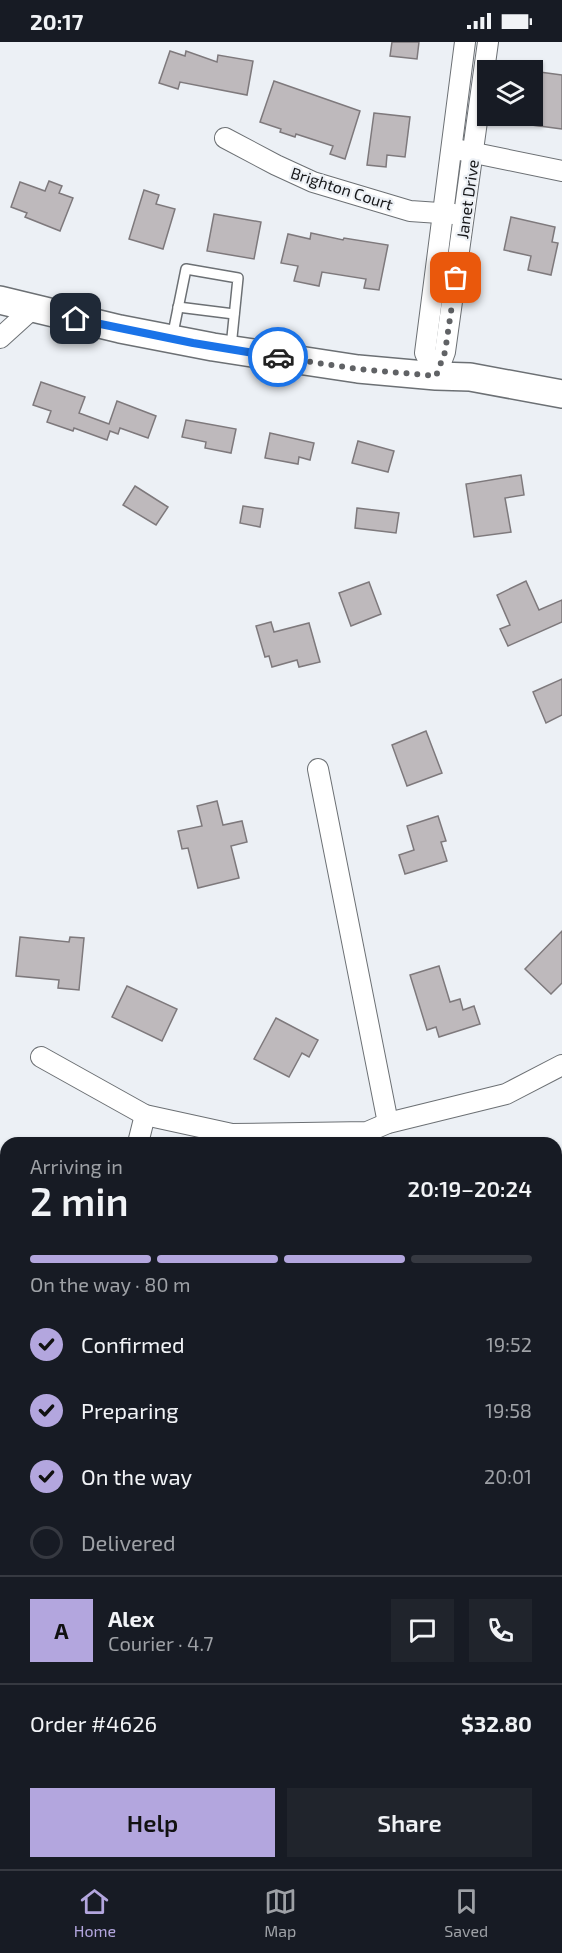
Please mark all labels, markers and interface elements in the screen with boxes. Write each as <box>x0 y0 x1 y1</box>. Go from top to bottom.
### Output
text: 20:17 <box>30 8 83 34</box>
map controls <box>477 60 543 126</box>
button: layers <box>477 60 543 126</box>
street label: Janet Drive <box>452 158 482 240</box>
street label: Brighton Court <box>288 163 396 213</box>
pin <box>430 252 481 303</box>
icon: bag <box>439 261 472 294</box>
pin <box>50 293 101 344</box>
icon: home <box>59 302 92 335</box>
courier <box>248 327 308 387</box>
icon: car <box>262 341 295 374</box>
text: Arriving in <box>30 1154 123 1178</box>
text: 20:19–20:24 <box>408 1175 532 1201</box>
text: 2 min <box>30 1177 129 1224</box>
text: On the way · 80 m <box>30 1272 190 1296</box>
icon: check <box>30 1328 63 1361</box>
text: Confirmed <box>81 1331 185 1357</box>
text: 19:52 <box>486 1332 532 1356</box>
icon: check <box>30 1394 63 1427</box>
text: Preparing <box>81 1397 179 1423</box>
text: 19:58 <box>485 1398 532 1422</box>
icon: check <box>30 1460 63 1493</box>
text: On the way <box>81 1463 192 1489</box>
text: 20:01 <box>484 1464 532 1488</box>
text: Delivered <box>81 1529 176 1555</box>
button: chat <box>391 1599 454 1662</box>
button: phone <box>469 1599 532 1662</box>
text: Alex <box>108 1605 154 1631</box>
text: A <box>54 1617 69 1643</box>
text: Courier · 4.7 <box>108 1631 214 1655</box>
text: Order #4626 <box>30 1710 157 1736</box>
text: $32.80 <box>461 1710 532 1736</box>
button: Help <box>30 1788 275 1857</box>
button: Share <box>287 1788 532 1857</box>
tab: Home <box>74 1885 116 1940</box>
tab: Map <box>264 1885 297 1940</box>
tab: Saved <box>444 1885 488 1940</box>

